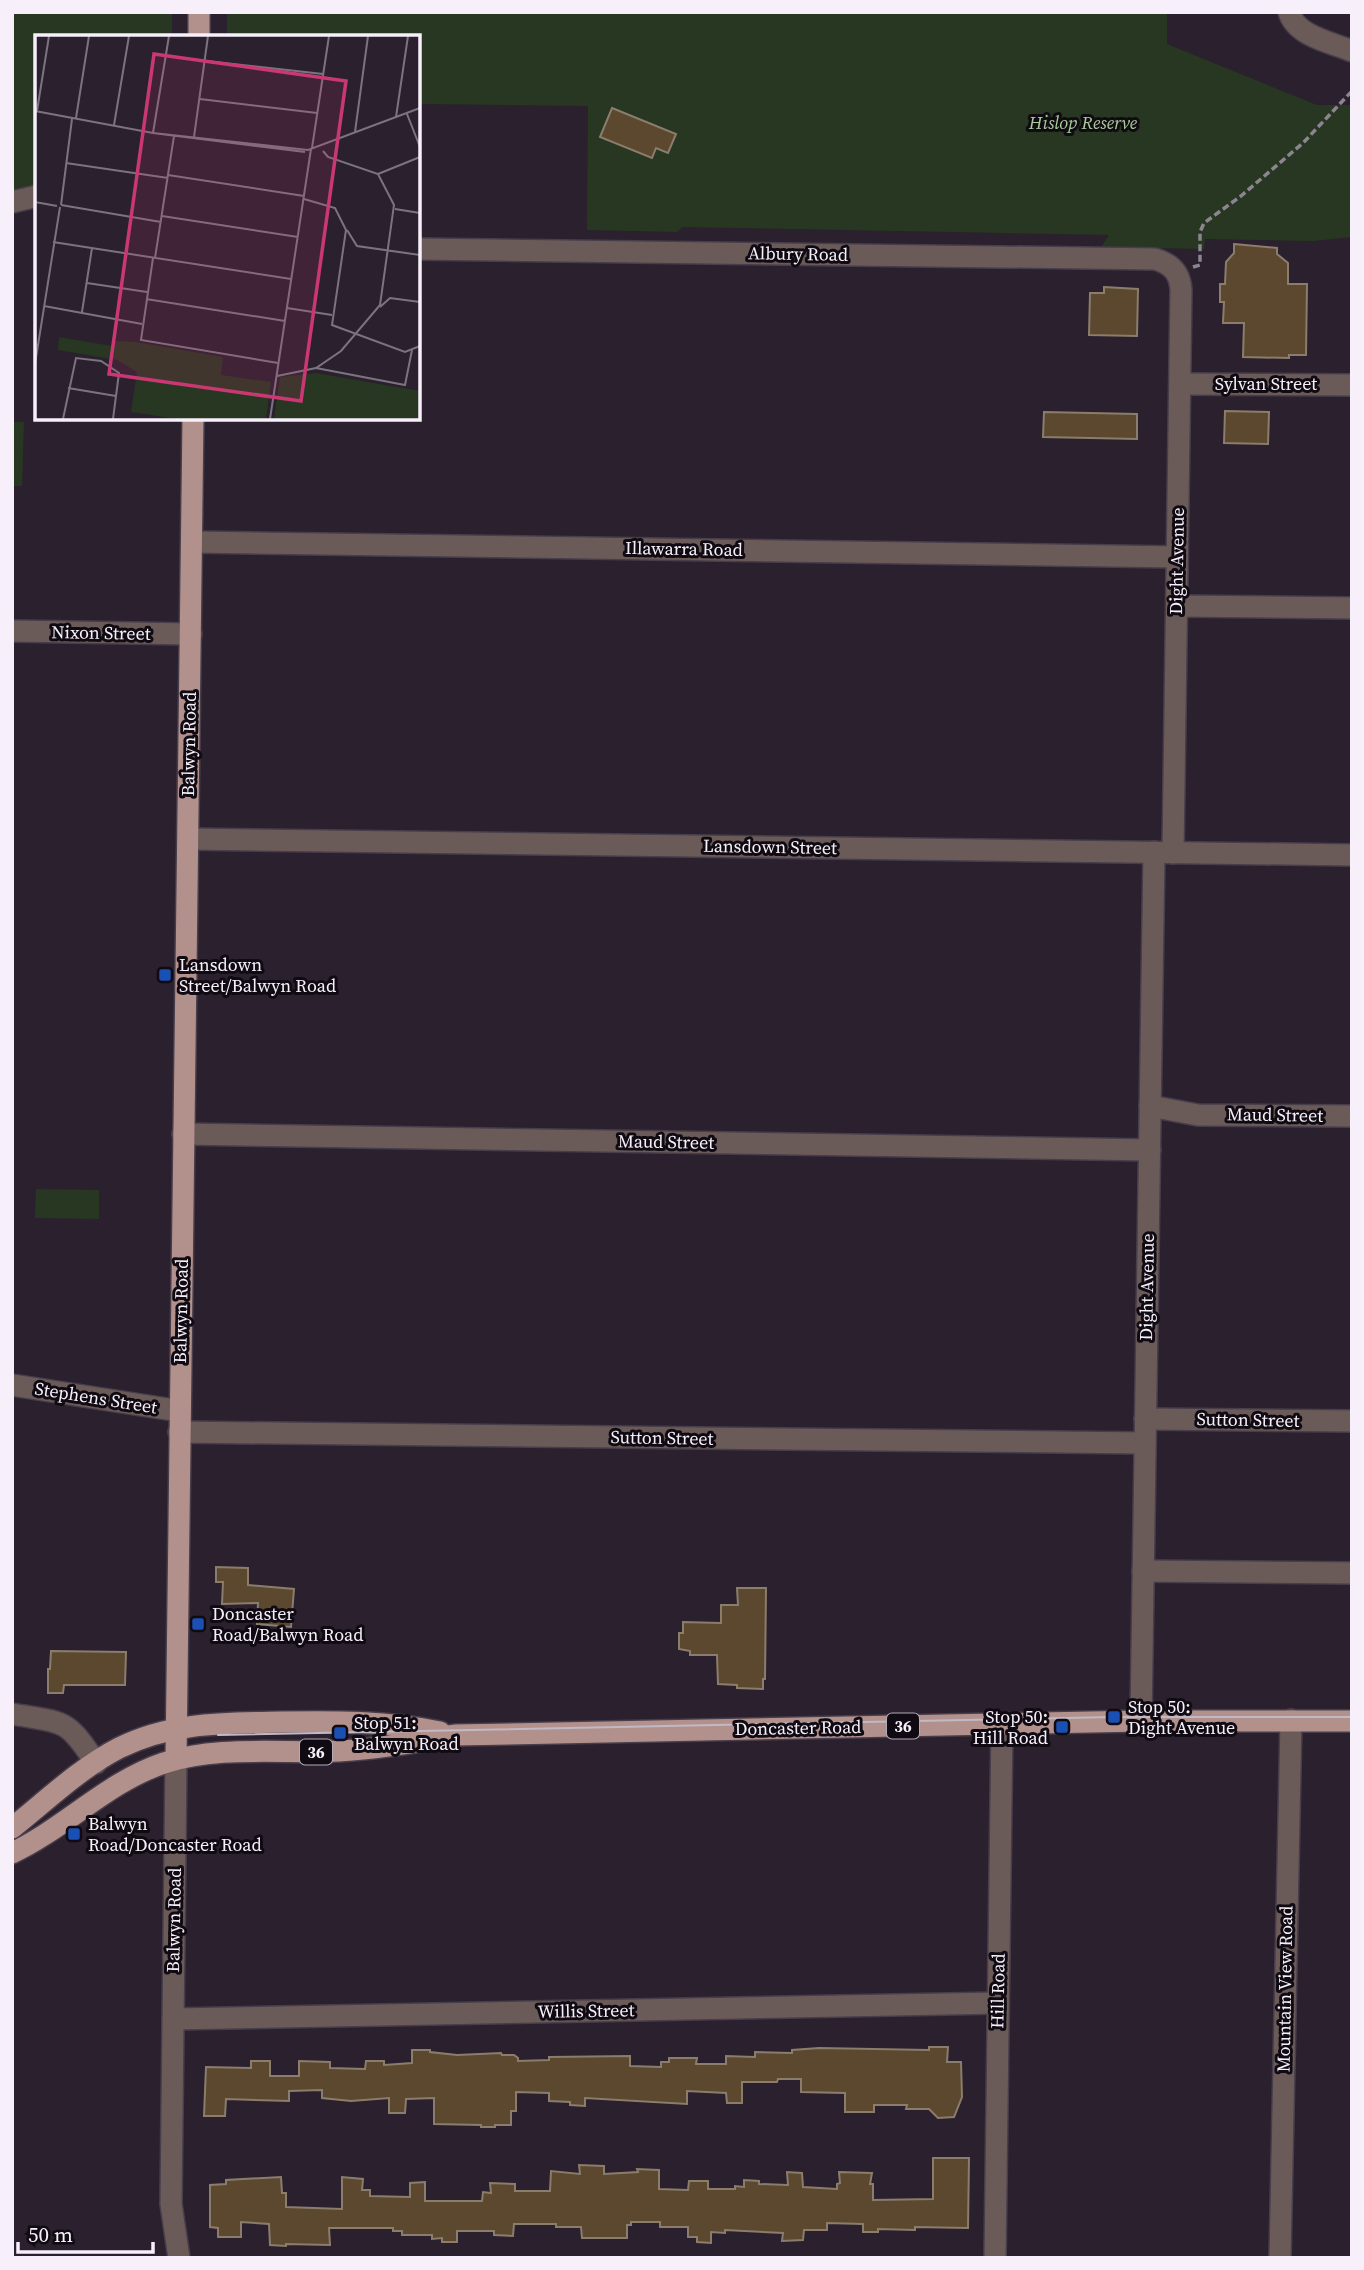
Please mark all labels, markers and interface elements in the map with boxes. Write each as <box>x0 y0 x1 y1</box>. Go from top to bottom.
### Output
inset map <box>35 35 420 420</box>
park label: Hislop Reserve <box>1028 110 1138 135</box>
street label: Albury Road <box>748 240 848 267</box>
street label: Sylvan Street <box>1215 371 1317 396</box>
street label: Dight Avenue <box>1163 507 1190 615</box>
street label: Illawarra Road <box>625 535 743 562</box>
street label: Nixon Street <box>51 619 151 646</box>
street label: Balwyn Road <box>175 691 202 797</box>
street label: Lansdown Street <box>703 833 837 860</box>
place label: Lansdown Street/Balwyn Road <box>179 952 336 998</box>
marker: Lansdown Street/Balwyn Road <box>157 967 173 983</box>
street label: Maud Street <box>1227 1101 1324 1128</box>
street label: Maud Street <box>618 1128 715 1155</box>
street label: Dight Avenue <box>1133 1233 1160 1341</box>
street label: Balwyn Road <box>167 1258 194 1364</box>
street label: Stephens Street <box>33 1375 159 1420</box>
street label: Sutton Street <box>1196 1406 1300 1433</box>
street label: Sutton Street <box>610 1424 714 1451</box>
place label: Doncaster Road/Balwyn Road <box>212 1601 363 1647</box>
marker: Doncaster Road/Balwyn Road <box>190 1616 206 1632</box>
place label: Stop 50: Dight Avenue <box>1128 1694 1235 1740</box>
place label: Stop 50: Hill Road <box>973 1704 1048 1750</box>
marker: Stop 50: Dight Avenue <box>1106 1709 1122 1725</box>
place label: Stop 51: Balwyn Road <box>354 1710 459 1756</box>
street label: Doncaster Road <box>734 1714 862 1741</box>
road number: 36 <box>887 1714 919 1738</box>
marker: Stop 50: Hill Road <box>1054 1719 1070 1735</box>
marker: Stop 51: Balwyn Road <box>332 1725 348 1741</box>
road number: 36 <box>300 1740 332 1764</box>
place label: Balwyn Road/Doncaster Road <box>88 1811 262 1857</box>
marker: Balwyn Road/Doncaster Road <box>66 1826 82 1842</box>
street label: Balwyn Road <box>160 1867 187 1973</box>
street label: Mountain View Road <box>1271 1906 1298 2072</box>
street label: Hill Road <box>984 1953 1011 2029</box>
street label: Willis Street <box>537 1997 635 2024</box>
scale bar <box>18 2210 152 2254</box>
text: 50 m <box>28 2220 73 2249</box>

